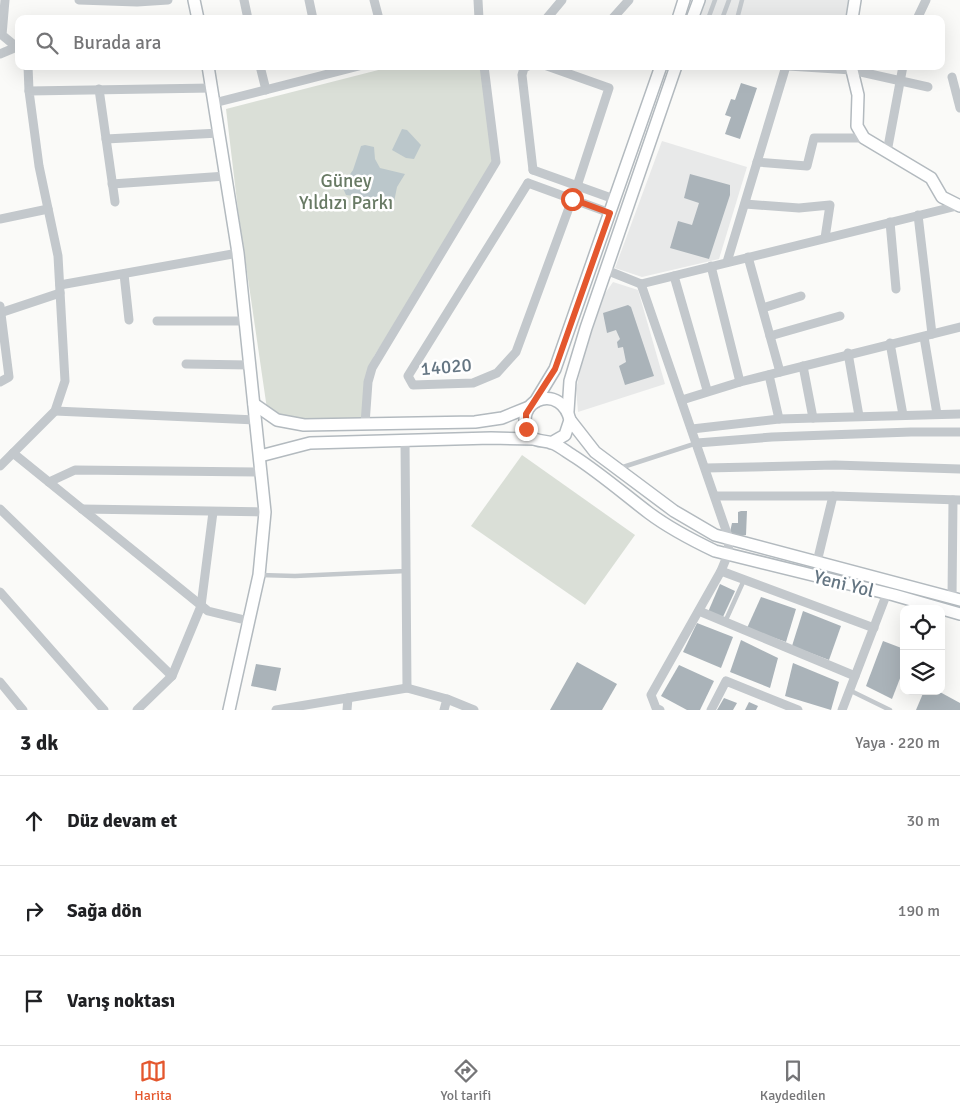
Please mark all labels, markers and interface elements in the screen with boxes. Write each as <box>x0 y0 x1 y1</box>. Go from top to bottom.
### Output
search box <box>15 15 945 70</box>
icon: search <box>33 29 61 57</box>
text: Burada ara <box>73 31 161 55</box>
park label: Güney Yıldızı Parkı <box>299 169 393 215</box>
route start <box>561 188 584 211</box>
street label: 14020 <box>419 353 473 381</box>
route end <box>515 418 538 441</box>
street label: Yeni Yol <box>811 565 877 603</box>
map controls <box>900 605 945 695</box>
button: locate <box>900 605 945 650</box>
button: layers <box>900 650 945 695</box>
text: 3 dk <box>20 730 58 756</box>
text: Yaya · 220 m <box>855 733 940 753</box>
icon: ahead <box>20 807 48 835</box>
text: Düz devam et <box>67 809 177 833</box>
text: 30 m <box>906 811 940 831</box>
icon: right <box>20 897 48 925</box>
text: Sağa dön <box>67 899 142 923</box>
text: 190 m <box>898 901 940 921</box>
icon: arrive <box>20 987 48 1015</box>
text: Varış noktası <box>67 989 175 1013</box>
tab: Harita <box>134 1057 172 1104</box>
tab: Yol tarifi <box>440 1057 491 1104</box>
tab: Kaydedilen <box>760 1057 826 1104</box>

